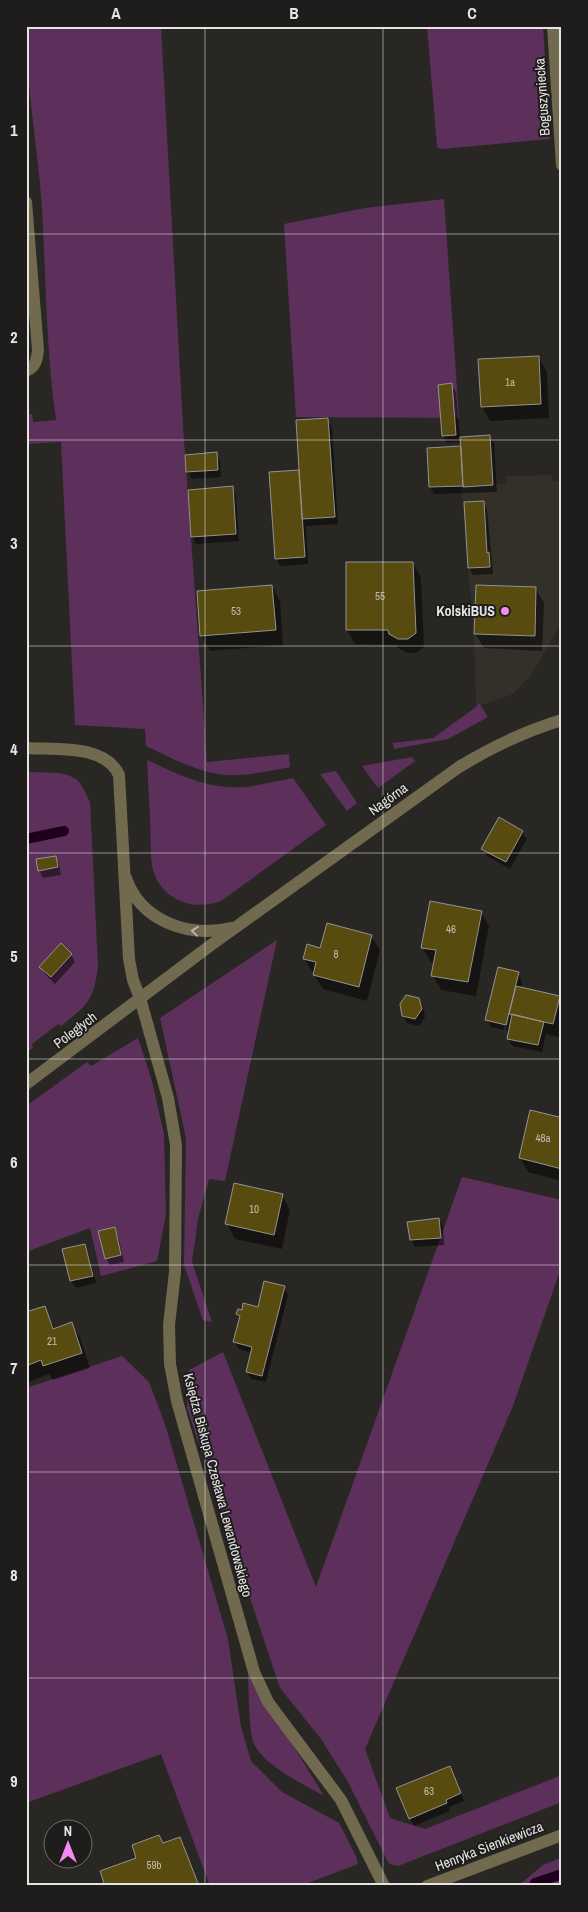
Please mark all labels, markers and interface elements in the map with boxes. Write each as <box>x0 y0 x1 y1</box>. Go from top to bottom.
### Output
text: A <box>111 2 121 24</box>
text: B <box>289 2 299 24</box>
text: C <box>467 2 477 24</box>
street label: Boguszyniecka <box>530 57 554 136</box>
text: 1 <box>10 119 18 141</box>
text: 2 <box>10 326 18 348</box>
house number: 1a <box>505 375 515 389</box>
text: 3 <box>10 532 18 554</box>
house number: 55 <box>375 589 385 603</box>
place label: KolskiBUS <box>436 602 495 620</box>
house number: 53 <box>231 604 241 618</box>
marker: KolskiBUS <box>499 605 511 617</box>
text: 4 <box>10 738 18 760</box>
street label: Nagórna <box>365 778 412 819</box>
house number: 46 <box>446 922 456 936</box>
one-way arrow <box>191 926 199 937</box>
text: 5 <box>10 945 18 967</box>
house number: 8 <box>333 947 339 961</box>
street label: Poległych <box>50 1008 100 1052</box>
house number: 48a <box>535 1131 551 1145</box>
text: 6 <box>10 1151 18 1173</box>
house number: 10 <box>249 1202 259 1216</box>
house number: 21 <box>47 1334 57 1348</box>
text: 7 <box>10 1357 18 1379</box>
street label: Księdza Biskupa Czesława Lewandowskiego <box>179 1371 257 1599</box>
text: 8 <box>10 1564 18 1586</box>
text: 9 <box>10 1770 18 1792</box>
house number: 63 <box>424 1784 434 1798</box>
street label: Henryka Sienkiewicza <box>432 1817 546 1875</box>
north arrow <box>42 1820 92 1870</box>
text: N <box>64 1822 72 1840</box>
house number: 59b <box>146 1858 162 1872</box>

